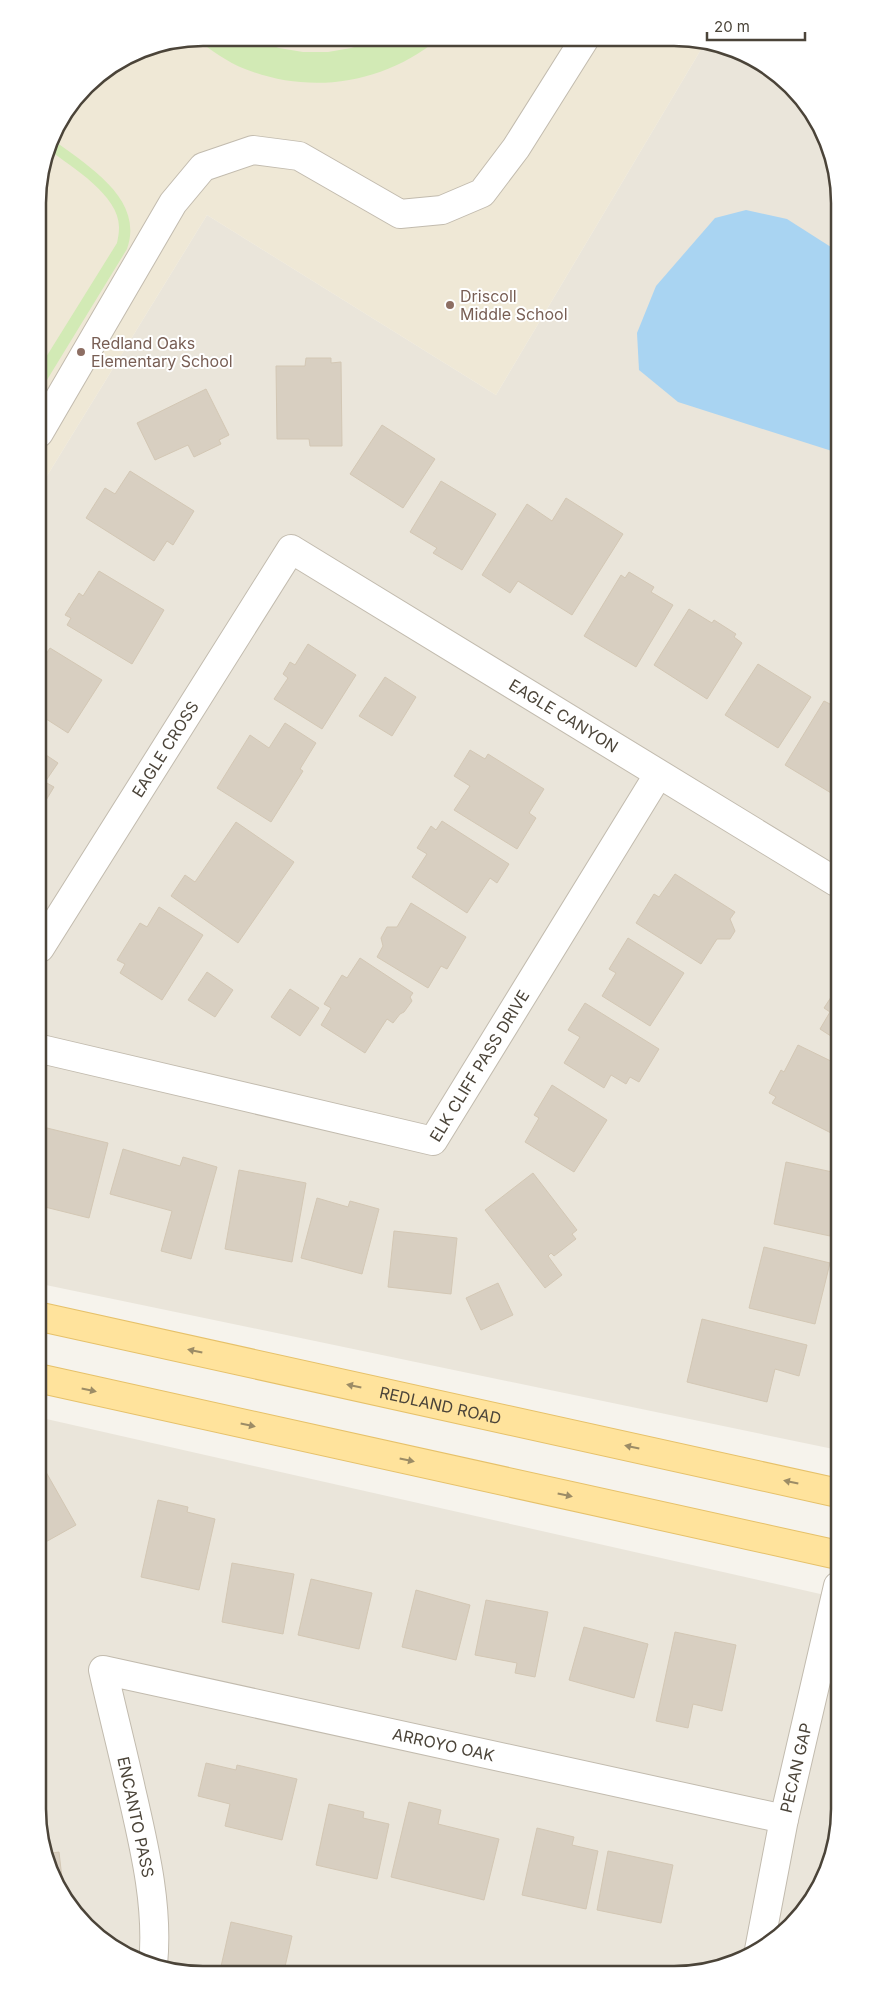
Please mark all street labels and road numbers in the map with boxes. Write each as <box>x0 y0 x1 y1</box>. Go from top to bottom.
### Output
street label: EAGLE CANYON <box>505 675 622 757</box>
street label: EAGLE CROSS <box>127 697 203 801</box>
street label: ELK CLIFF PASS DRIVE <box>425 986 533 1145</box>
street label: REDLAND ROAD <box>378 1382 503 1428</box>
street label: PECAN GAP <box>776 1721 816 1815</box>
street label: ARROYO OAK <box>391 1724 497 1765</box>
street label: ENCANTO PASS <box>113 1755 159 1879</box>

